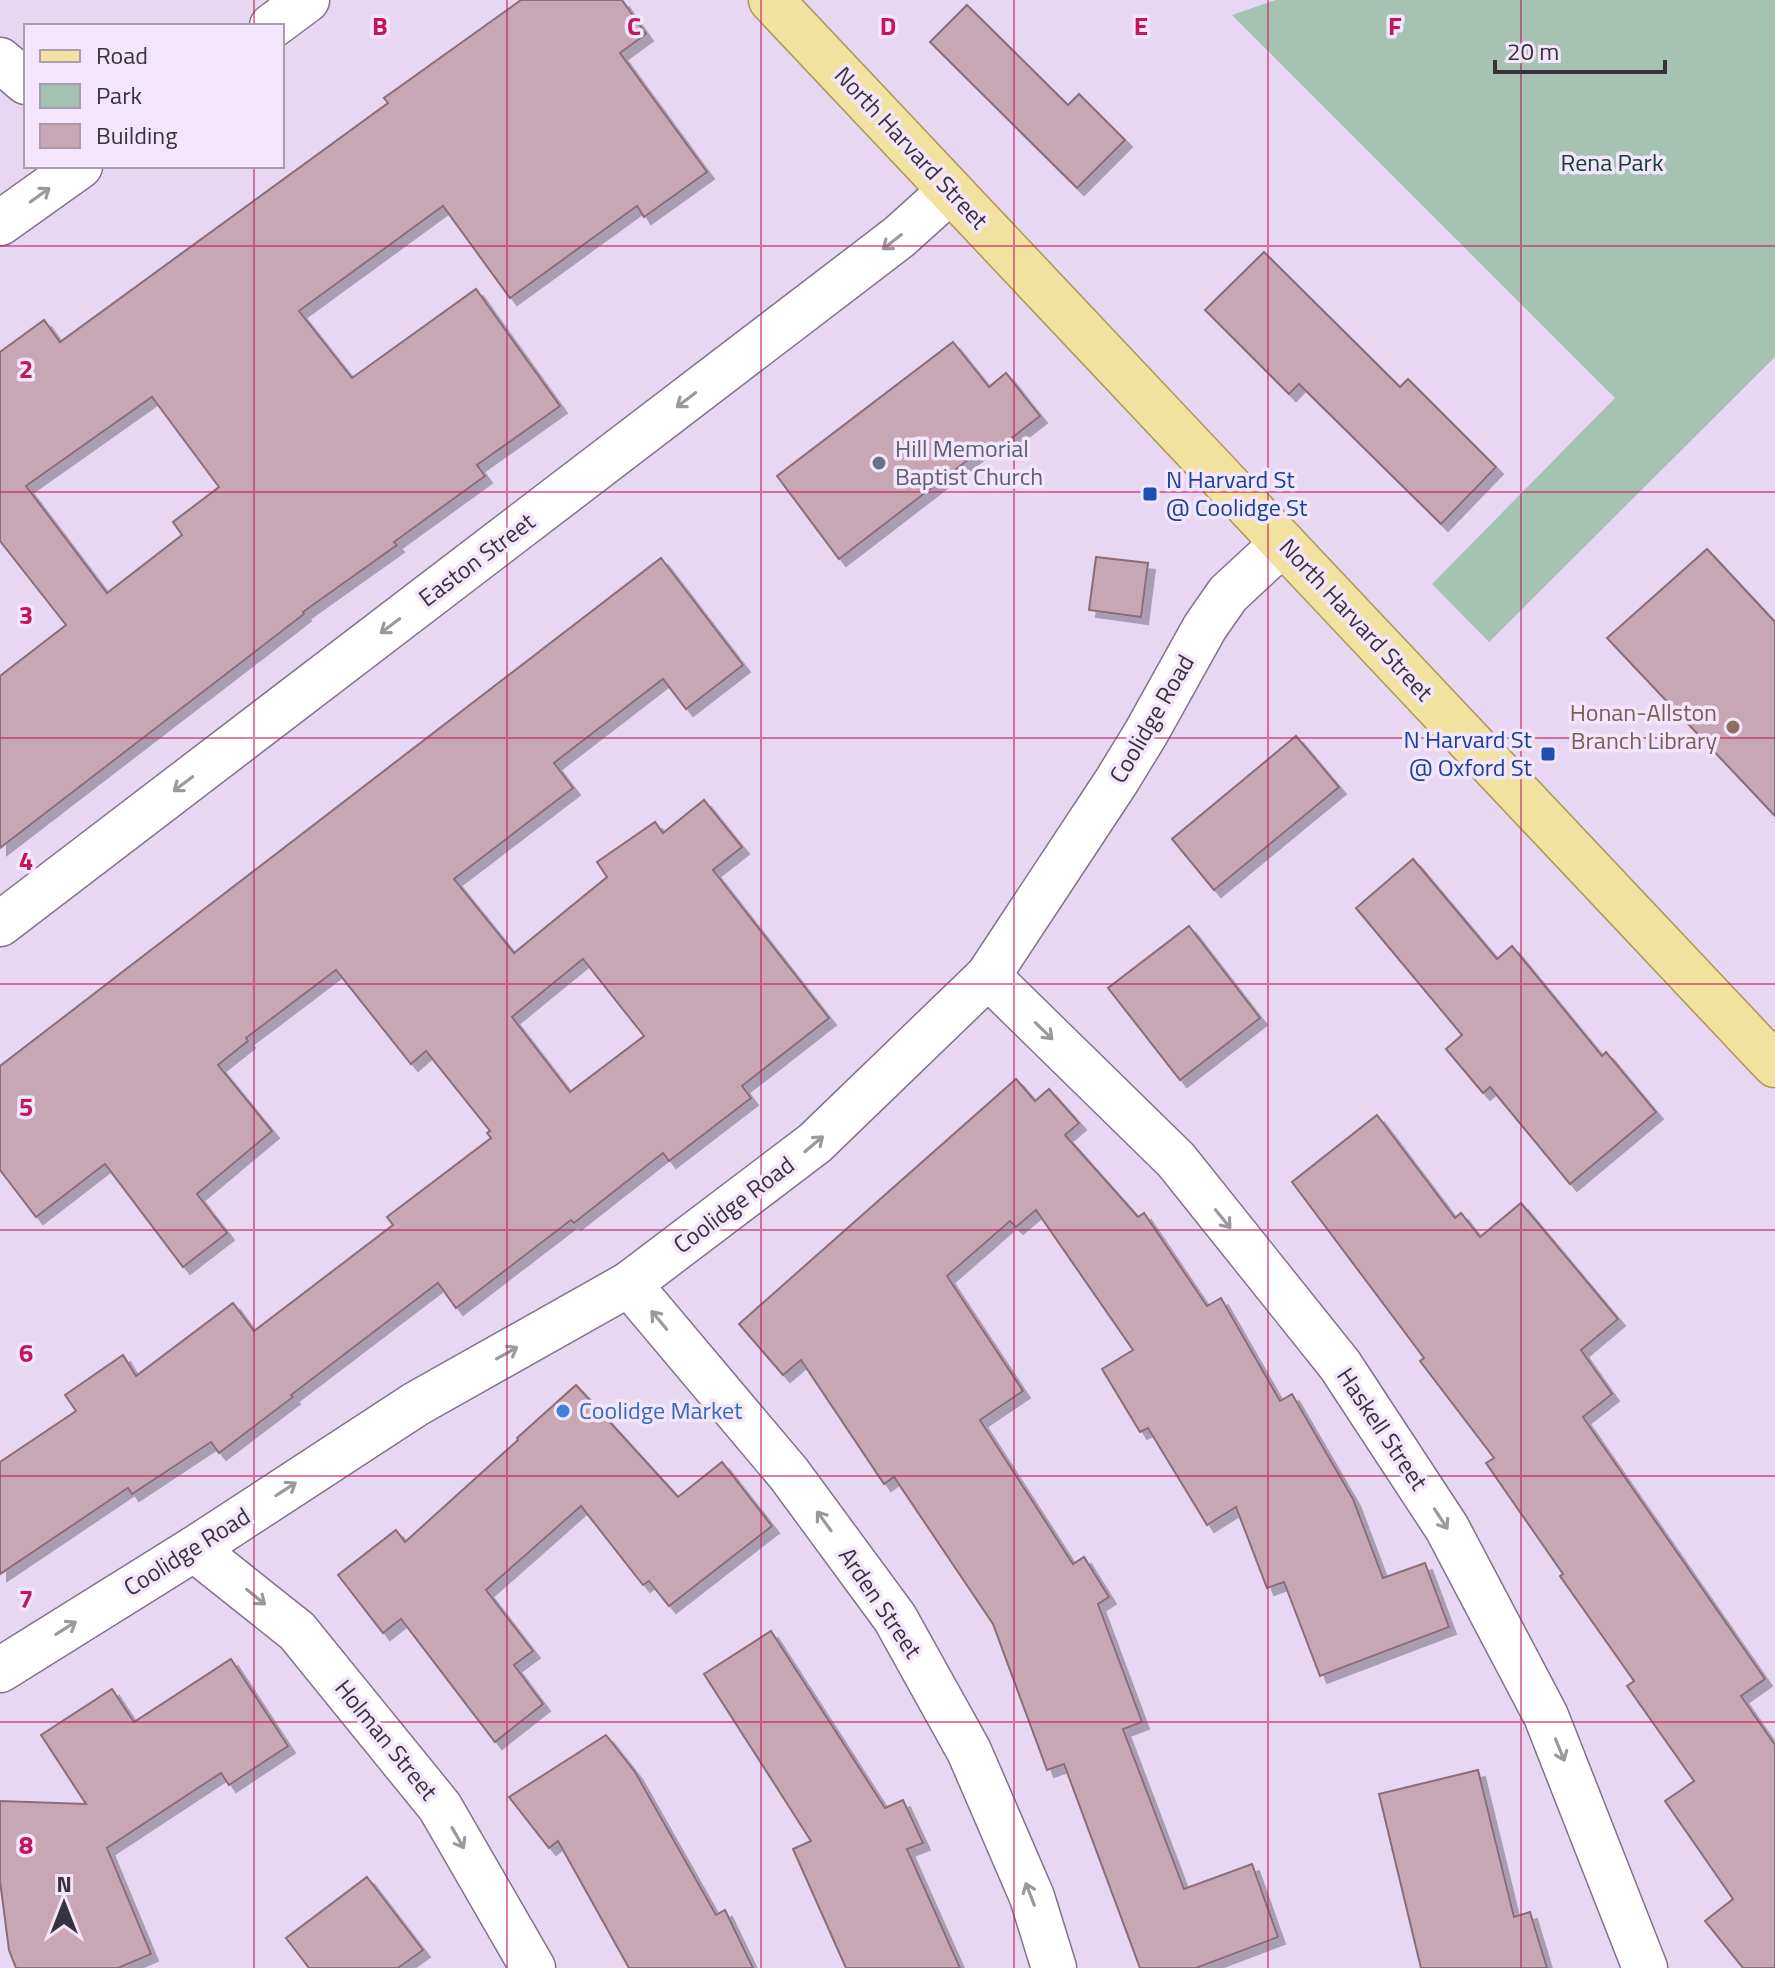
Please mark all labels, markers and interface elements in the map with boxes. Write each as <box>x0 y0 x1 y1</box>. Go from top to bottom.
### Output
text: B <box>372 6 388 45</box>
text: C <box>627 6 641 45</box>
text: D <box>880 6 896 45</box>
text: E <box>1134 6 1148 45</box>
text: F <box>1388 6 1402 45</box>
legend <box>24 24 284 168</box>
scale bar <box>1495 24 1665 74</box>
text: 20 m <box>1507 33 1559 69</box>
text: Road <box>96 37 148 73</box>
street label: North Harvard Street <box>826 58 997 237</box>
text: Park <box>96 77 142 113</box>
text: Building <box>96 117 178 153</box>
park label: Rena Park <box>1561 144 1664 180</box>
one-way arrow <box>29 187 50 204</box>
one-way arrow <box>882 234 903 251</box>
text: 2 <box>19 349 33 388</box>
one-way arrow <box>676 392 697 409</box>
place label: Hill Memorial Baptist Church <box>895 430 1043 494</box>
marker: Hill Memorial Baptist Church <box>870 454 888 472</box>
place label: N Harvard St @ Coolidge St <box>1166 461 1308 525</box>
marker: N Harvard St @ Coolidge St <box>1141 485 1159 503</box>
street label: Easton Street <box>411 503 543 615</box>
street label: North Harvard Street <box>1271 530 1442 709</box>
text: 3 <box>19 595 33 634</box>
one-way arrow <box>380 618 401 635</box>
street label: Coolidge Road <box>1100 647 1203 790</box>
place label: Honan-Allston Branch Library <box>1570 694 1717 758</box>
marker: Honan-Allston Branch Library <box>1724 718 1742 736</box>
place label: N Harvard St @ Oxford St <box>1403 721 1533 785</box>
marker: N Harvard St @ Oxford St <box>1539 745 1557 763</box>
one-way arrow <box>173 776 195 793</box>
text: 4 <box>19 841 33 880</box>
one-way arrow <box>1034 1021 1053 1040</box>
text: 5 <box>19 1087 33 1126</box>
one-way arrow <box>803 1135 823 1153</box>
street label: Coolidge Road <box>665 1147 801 1262</box>
one-way arrow <box>1214 1208 1232 1229</box>
one-way arrow <box>650 1310 668 1331</box>
text: 6 <box>19 1333 33 1372</box>
one-way arrow <box>495 1345 518 1361</box>
street label: Haskell Street <box>1329 1360 1437 1497</box>
place label: Coolidge Market <box>579 1392 743 1428</box>
marker: Coolidge Market <box>554 1402 572 1420</box>
one-way arrow <box>274 1481 296 1498</box>
street label: Coolidge Road <box>116 1498 257 1604</box>
one-way arrow <box>1433 1508 1450 1530</box>
one-way arrow <box>815 1511 832 1532</box>
street label: Arden Street <box>830 1540 932 1666</box>
text: 7 <box>19 1579 33 1618</box>
one-way arrow <box>245 1588 266 1606</box>
one-way arrow <box>54 1620 77 1636</box>
street label: Holman Street <box>327 1671 447 1808</box>
one-way arrow <box>1554 1737 1568 1762</box>
text: 8 <box>19 1825 33 1864</box>
one-way arrow <box>450 1826 466 1849</box>
north arrow <box>24 1864 104 1944</box>
text: N <box>56 1867 72 1901</box>
one-way arrow <box>1022 1882 1036 1907</box>

